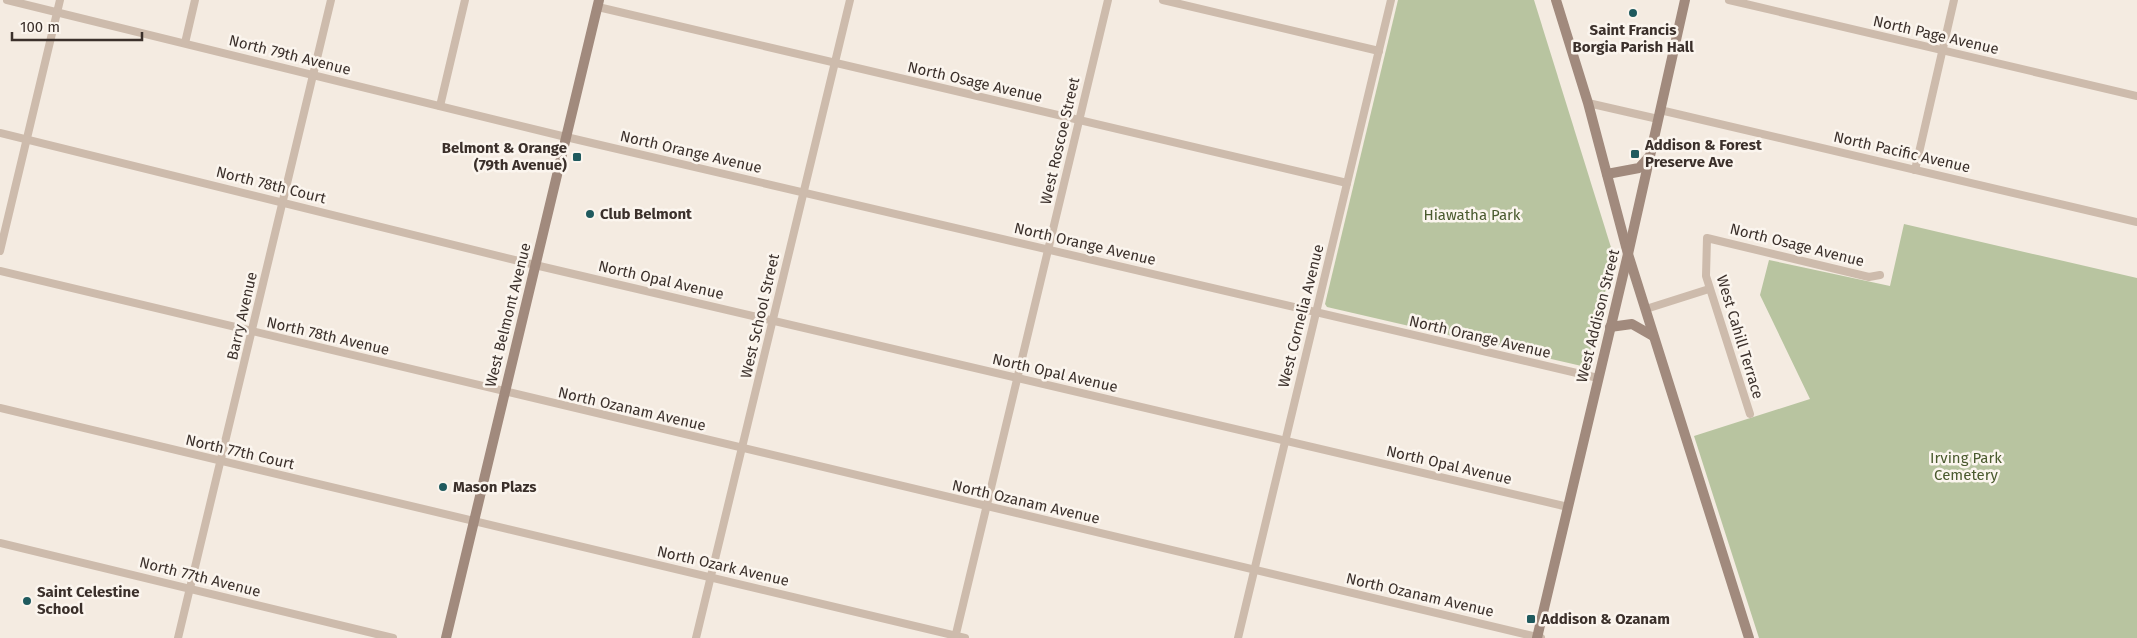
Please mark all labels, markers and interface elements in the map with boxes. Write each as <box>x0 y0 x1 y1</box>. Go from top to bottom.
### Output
marker: Saint Francis Borgia Parish Hall <box>1627 7 1639 19</box>
scale bar <box>12 10 142 42</box>
street label: North Page Avenue <box>1871 12 2001 58</box>
text: 100 m <box>20 18 60 36</box>
place label: Saint Francis Borgia Parish Hall <box>1572 21 1694 56</box>
street label: North 79th Avenue <box>227 31 353 79</box>
street label: North Osage Avenue <box>906 58 1044 106</box>
street label: West Roscoe Street <box>1037 75 1084 206</box>
street label: North Orange Avenue <box>618 127 764 177</box>
street label: North Pacific Avenue <box>1832 127 1972 177</box>
place label: Addison & Forest Preserve Ave <box>1644 136 1762 171</box>
place label: Belmont & Orange (79th Avenue) <box>442 139 567 174</box>
marker: Addison & Forest Preserve Ave <box>1629 148 1641 160</box>
marker: Belmont & Orange (79th Avenue) <box>571 151 583 163</box>
street label: North 78th Court <box>214 163 328 207</box>
place label: Club Belmont <box>600 205 692 223</box>
park label: Hiawatha Park <box>1423 206 1521 224</box>
marker: Club Belmont <box>584 208 596 220</box>
street label: North Orange Avenue <box>1012 219 1158 269</box>
street label: North Osage Avenue <box>1728 220 1866 270</box>
street label: West Belmont Avenue <box>481 241 535 389</box>
street label: West Cornelia Avenue <box>1274 243 1328 389</box>
street label: West Addison Street <box>1573 247 1623 385</box>
street label: West School Street <box>737 251 783 380</box>
street label: North Opal Avenue <box>596 257 726 303</box>
street label: Barry Avenue <box>223 270 261 362</box>
street label: West Cahill Terrace <box>1713 273 1767 401</box>
street label: North Orange Avenue <box>1407 312 1553 362</box>
street label: North 78th Avenue <box>265 313 391 359</box>
street label: North Opal Avenue <box>990 350 1120 396</box>
street label: North Ozanam Avenue <box>556 383 708 435</box>
street label: North 77th Court <box>184 431 297 473</box>
street label: North Opal Avenue <box>1384 442 1514 488</box>
park label: Irving Park Cemetery <box>1930 449 2002 484</box>
street label: North Ozanam Avenue <box>950 476 1102 528</box>
place label: Mason Plazs <box>453 478 537 496</box>
marker: Mason Plazs <box>437 481 449 493</box>
street label: North Ozark Avenue <box>655 542 791 590</box>
street label: North 77th Avenue <box>138 553 262 601</box>
street label: North Ozanam Avenue <box>1344 569 1496 621</box>
place label: Saint Celestine School <box>37 583 140 618</box>
marker: Saint Celestine School <box>21 595 33 607</box>
place label: Addison & Ozanam <box>1540 610 1670 628</box>
marker: Addison & Ozanam <box>1525 613 1537 625</box>

